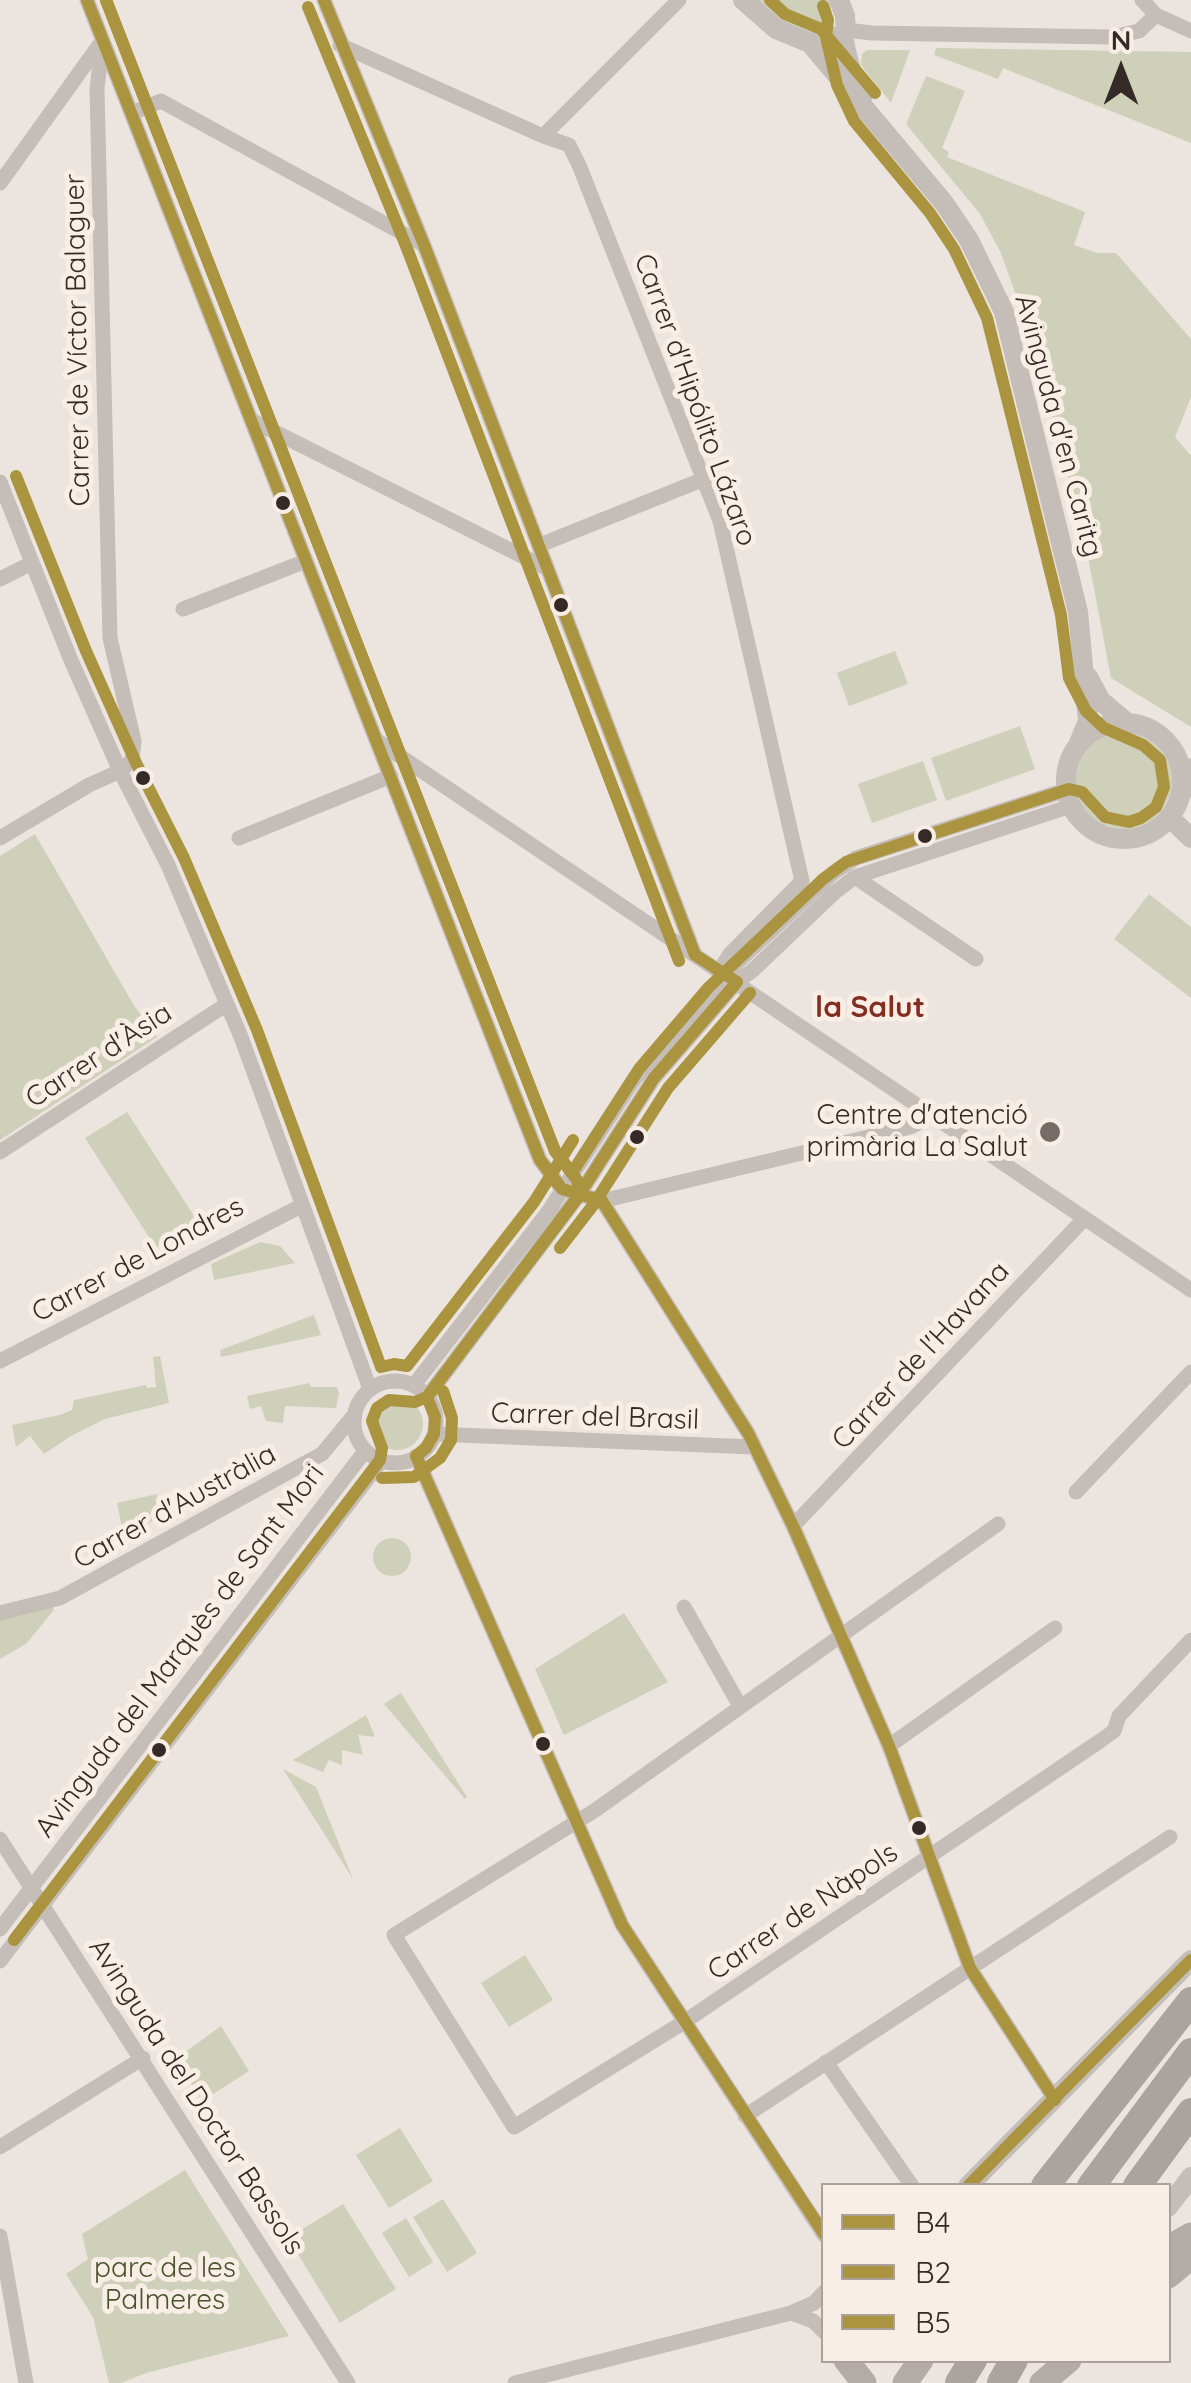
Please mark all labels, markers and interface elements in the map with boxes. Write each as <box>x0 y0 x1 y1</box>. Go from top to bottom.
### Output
north arrow <box>1071 20 1171 120</box>
text: N <box>1111 22 1131 57</box>
street label: Carrer de Víctor Balaguer <box>58 173 98 507</box>
street label: Carrer d'Hipólito Lázaro <box>626 249 764 551</box>
street label: Avinguda d'en Caritg <box>1007 291 1109 561</box>
unlabelled marker <box>273 493 293 513</box>
unlabelled marker <box>551 595 571 615</box>
unlabelled marker <box>133 768 153 788</box>
unlabelled marker <box>915 826 935 846</box>
district label: la Salut <box>815 990 925 1026</box>
street label: Carrer d'Àsia <box>20 996 178 1116</box>
place label: Centre d'atenció primària La Salut <box>806 1099 1028 1165</box>
marker: Centre d'atenció primària La Salut <box>1037 1119 1063 1145</box>
unlabelled marker <box>627 1127 647 1147</box>
street label: Carrer de Londres <box>26 1190 250 1330</box>
street label: Carrer de l'Havana <box>825 1255 1017 1457</box>
street label: Carrer del Brasil <box>490 1397 700 1437</box>
street label: Carrer d'Austràlia <box>68 1438 282 1576</box>
street label: Avinguda del Marquès de Sant Mori <box>28 1458 332 1844</box>
unlabelled marker <box>533 1734 553 1754</box>
unlabelled marker <box>149 1740 169 1760</box>
unlabelled marker <box>909 1818 929 1838</box>
street label: Carrer de Nàpols <box>702 1836 904 1988</box>
street label: Avinguda del Doctor Bassols <box>81 1933 311 2261</box>
legend <box>821 2183 1171 2363</box>
text: B4 <box>915 2203 950 2241</box>
park label: parc de les Palmeres <box>94 2252 236 2318</box>
text: B2 <box>915 2253 951 2291</box>
text: B5 <box>915 2303 951 2341</box>

